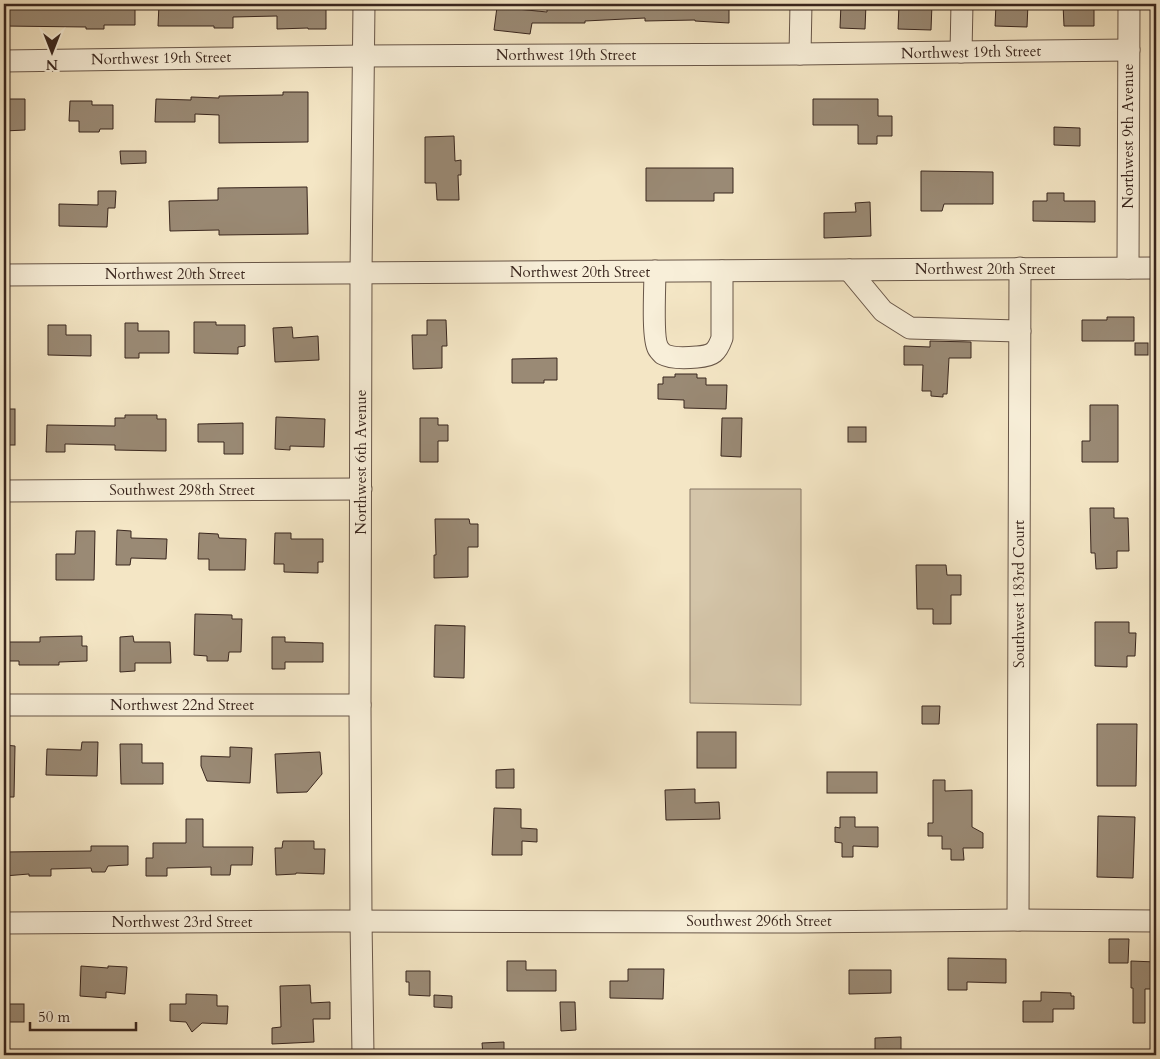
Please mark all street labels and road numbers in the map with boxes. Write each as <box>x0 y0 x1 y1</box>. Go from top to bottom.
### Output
street label: Northwest 19th Street <box>901 41 1042 63</box>
street label: Northwest 19th Street <box>496 45 636 65</box>
street label: Northwest 19th Street <box>91 47 232 69</box>
street label: Northwest 9th Avenue <box>1118 63 1138 209</box>
street label: Northwest 20th Street <box>915 259 1055 279</box>
street label: Northwest 20th Street <box>510 262 650 282</box>
street label: Northwest 20th Street <box>105 264 245 284</box>
street label: Northwest 6th Avenue <box>351 389 371 535</box>
street label: Southwest 298th Street <box>109 480 255 500</box>
street label: Southwest 183rd Court <box>1009 520 1029 668</box>
street label: Northwest 22nd Street <box>110 695 254 715</box>
street label: Southwest 296th Street <box>686 911 832 931</box>
street label: Northwest 23rd Street <box>112 912 253 932</box>

